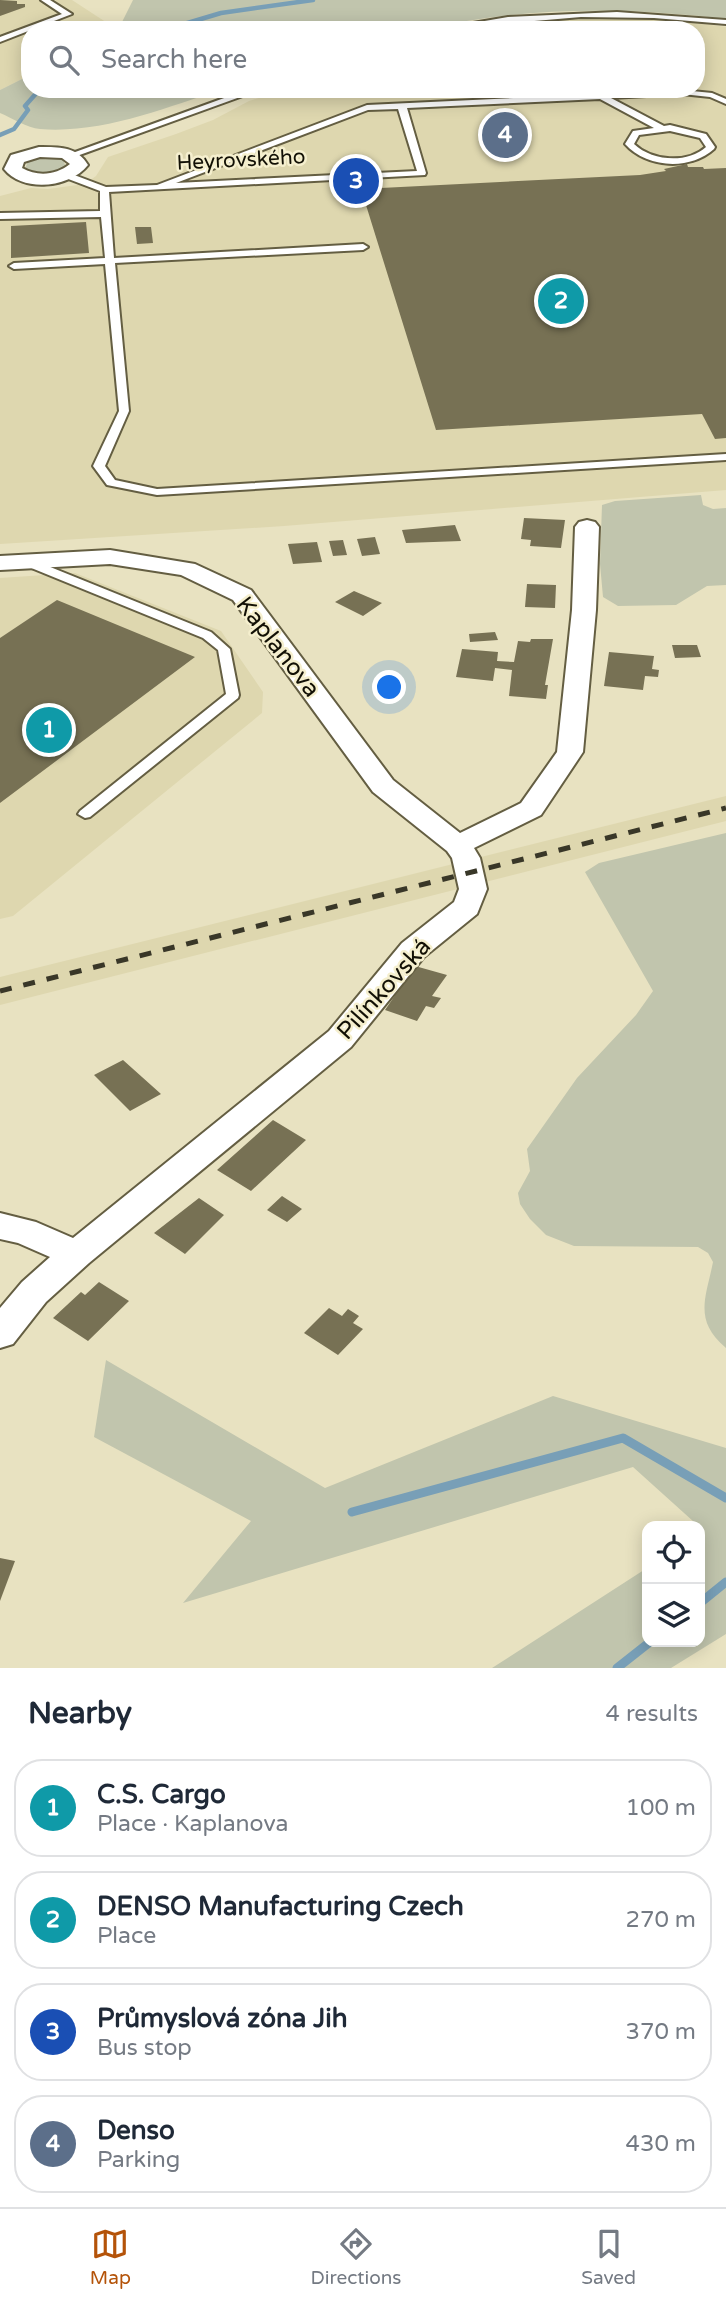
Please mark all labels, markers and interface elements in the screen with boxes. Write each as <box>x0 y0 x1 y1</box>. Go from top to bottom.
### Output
search box <box>21 21 705 98</box>
icon: search <box>45 41 83 79</box>
text: Search here <box>101 44 247 75</box>
pin: 4 <box>482 109 528 161</box>
street label: Heyrovského <box>176 144 306 176</box>
pin: 3 <box>333 155 379 207</box>
pin: 2 <box>538 275 584 327</box>
street label: Kaplanova <box>230 591 326 703</box>
your location <box>372 670 406 704</box>
pin: 1 <box>26 704 72 756</box>
street label: Pilínkovská <box>331 932 437 1046</box>
map controls <box>642 1521 705 1647</box>
button: locate <box>642 1521 705 1584</box>
button: layers <box>642 1584 705 1647</box>
text: Nearby <box>28 1695 132 1732</box>
text: 4 results <box>605 1700 698 1728</box>
text: C.S. Cargo <box>97 1779 226 1810</box>
text: 1 <box>46 1794 60 1822</box>
text: 100 m <box>626 1794 696 1822</box>
text: Place · Kaplanova <box>97 1810 288 1838</box>
text: DENSO Manufacturing Czech <box>97 1891 464 1922</box>
text: 2 <box>46 1906 60 1934</box>
text: 270 m <box>626 1906 696 1934</box>
text: Place <box>97 1922 156 1950</box>
text: Průmyslová zóna Jih <box>97 2003 348 2034</box>
text: 3 <box>46 2018 60 2046</box>
text: 370 m <box>626 2018 696 2046</box>
text: Bus stop <box>97 2034 192 2062</box>
text: Denso <box>97 2115 175 2146</box>
text: 4 <box>46 2130 60 2158</box>
text: 430 m <box>626 2130 696 2158</box>
text: Parking <box>97 2146 180 2174</box>
tab: Map <box>90 2225 131 2289</box>
tab: Directions <box>311 2225 402 2289</box>
tab: Saved <box>581 2225 636 2289</box>

